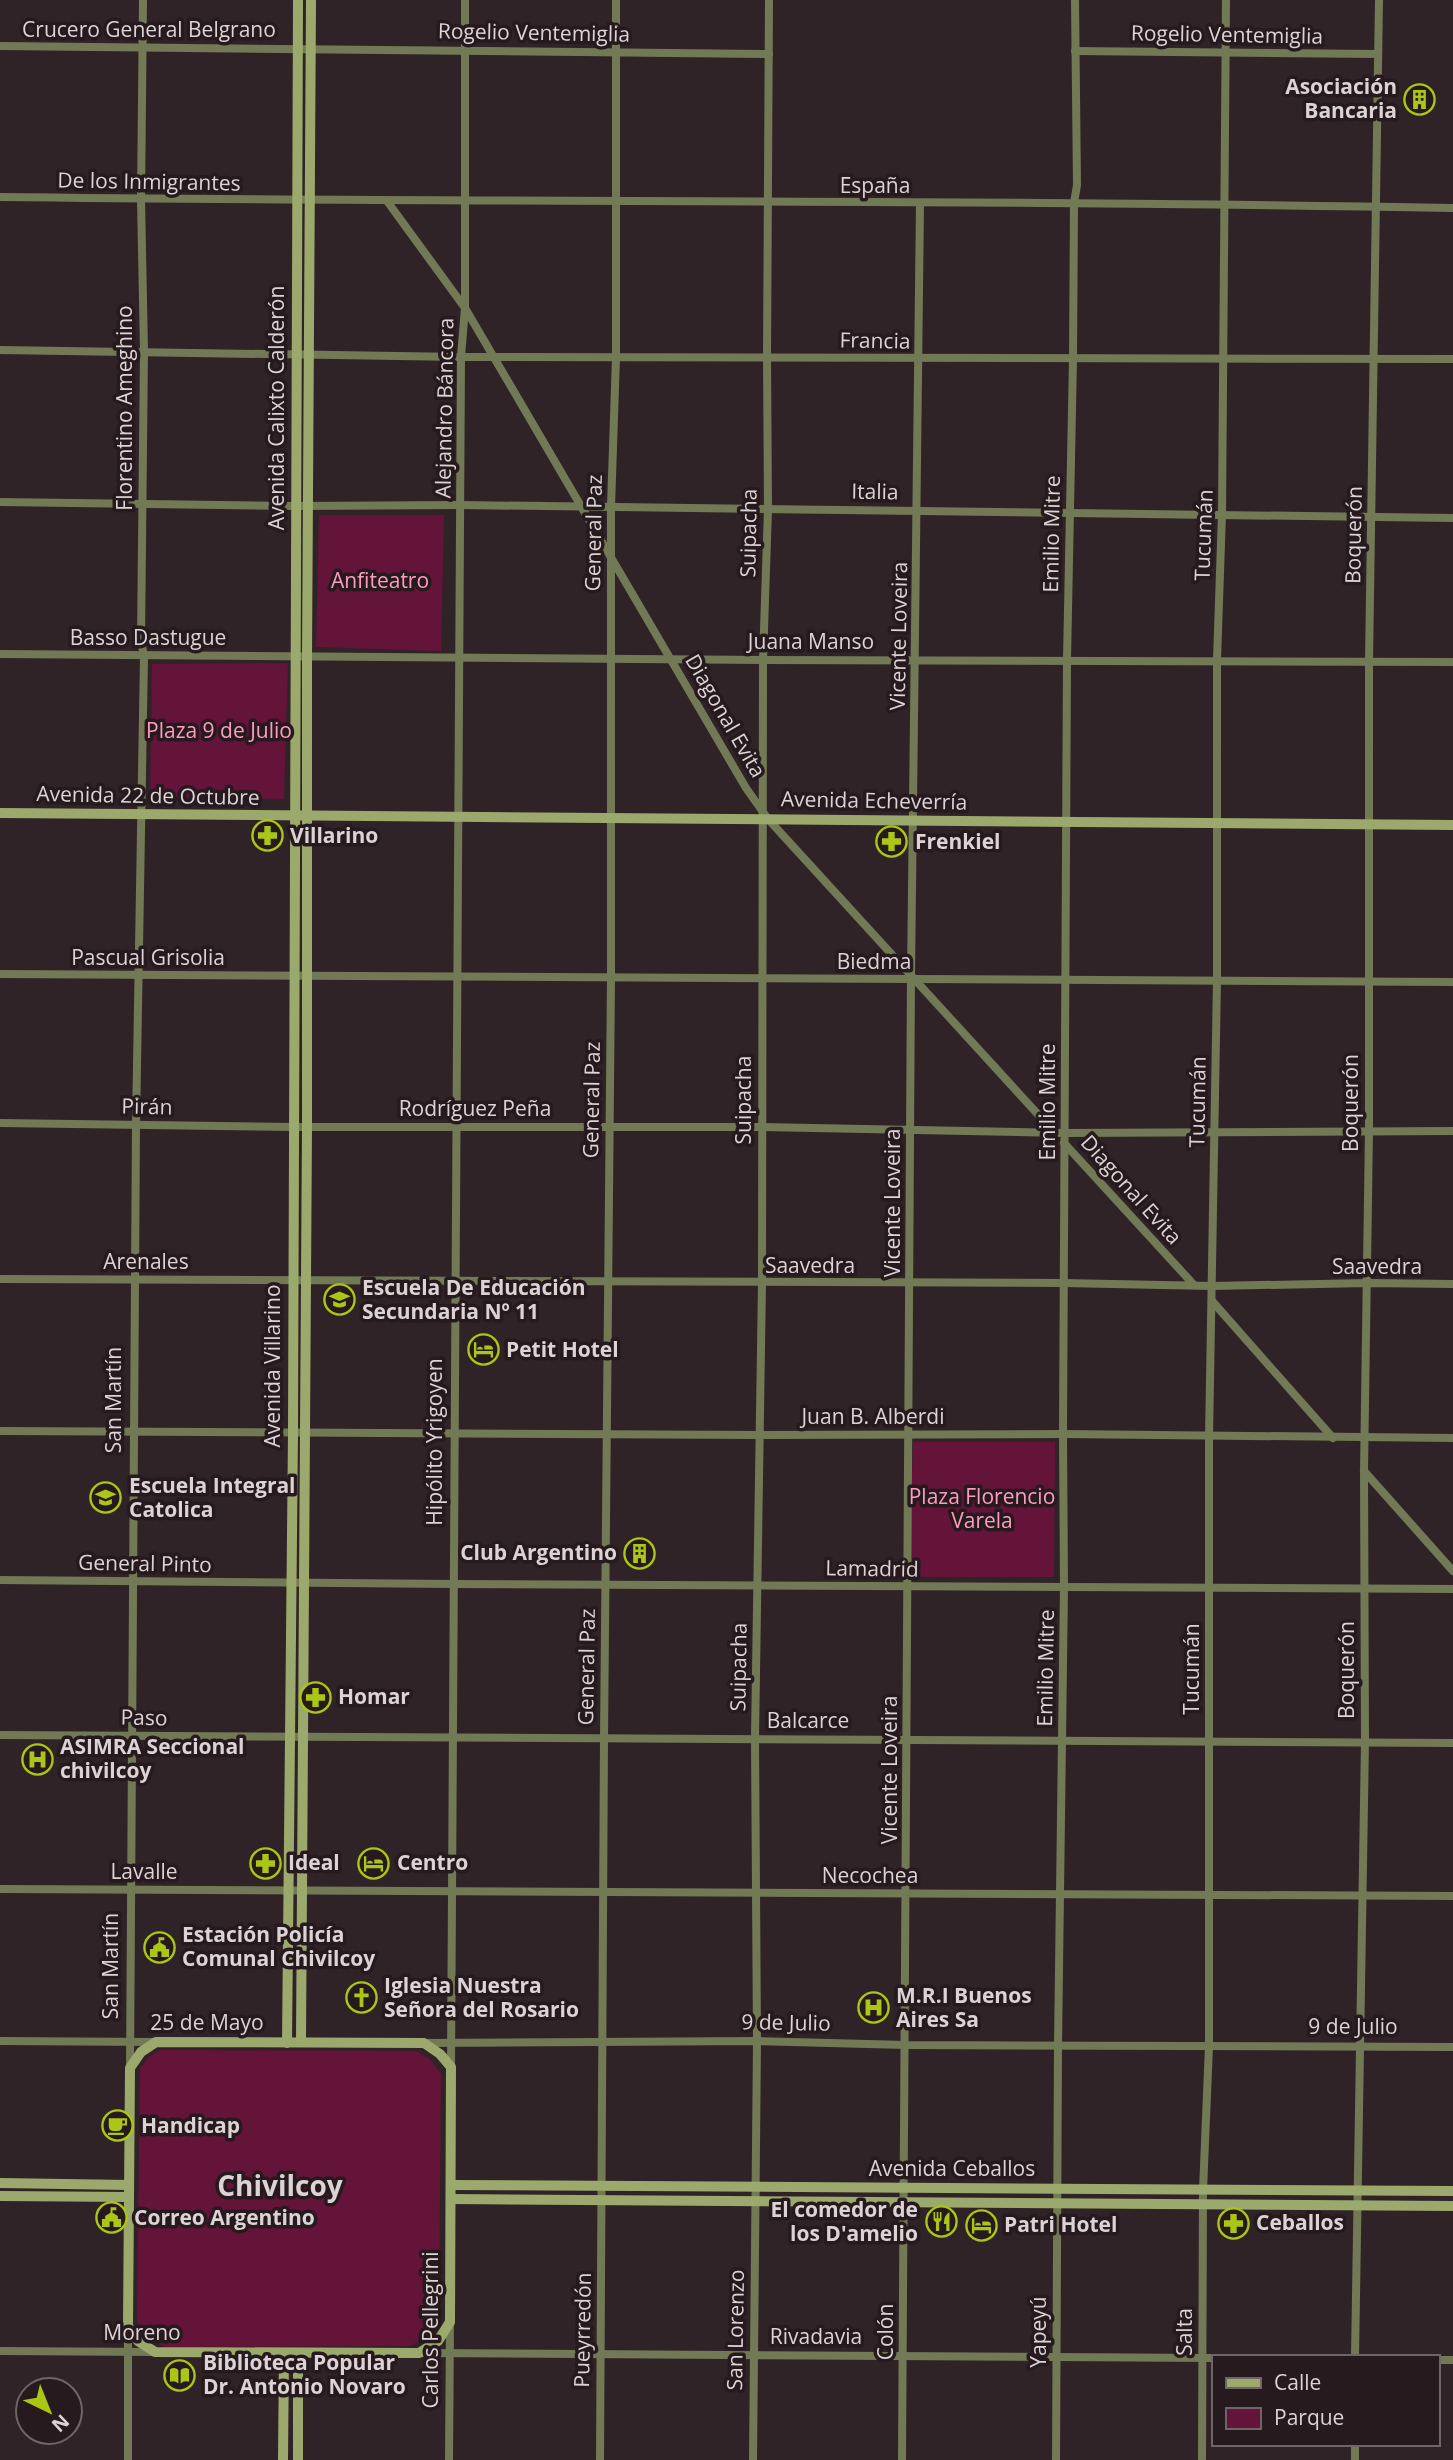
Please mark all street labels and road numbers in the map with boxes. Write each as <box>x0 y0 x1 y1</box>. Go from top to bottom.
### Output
street label: Crucero General Belgrano <box>22 15 276 43</box>
street label: Rogelio Ventemiglia <box>438 16 630 48</box>
street label: Rogelio Ventemiglia <box>1131 18 1323 50</box>
street label: De los Inmigrantes <box>57 165 241 197</box>
street label: España <box>840 171 910 199</box>
street label: Avenida Calixto Calderón <box>262 286 290 530</box>
street label: Florentino Ameghino <box>110 305 138 511</box>
street label: Alejandro Báncora <box>428 317 460 499</box>
street label: Francia <box>839 325 911 355</box>
street label: General Paz <box>578 474 608 592</box>
street label: Emilio Mitre <box>1036 475 1066 593</box>
street label: Italia <box>851 477 899 505</box>
street label: Boquerón <box>1338 486 1368 584</box>
street label: Suipacha <box>733 488 763 578</box>
street label: Tucumán <box>1187 489 1219 581</box>
street label: Vicente Loveira <box>883 561 913 711</box>
street label: Basso Dastugue <box>70 623 226 651</box>
street label: Juana Manso <box>746 627 874 655</box>
street label: Diagonal Evita <box>679 649 773 782</box>
street label: Avenida 22 de Octubre <box>36 779 260 811</box>
street label: Avenida Echeverría <box>781 784 968 816</box>
street label: Pascual Grisolia <box>71 943 225 971</box>
street label: Biedma <box>837 947 911 975</box>
street label: General Paz <box>576 1041 606 1159</box>
street label: Emilio Mitre <box>1033 1043 1061 1161</box>
street label: Boquerón <box>1336 1054 1364 1152</box>
street label: Suipacha <box>729 1056 757 1144</box>
street label: Tucumán <box>1182 1056 1212 1148</box>
street label: Pirán <box>121 1092 173 1120</box>
street label: Rodríguez Peña <box>399 1094 551 1122</box>
street label: Vicente Loveira <box>878 1129 906 1277</box>
street label: Diagonal Evita <box>1075 1129 1188 1250</box>
street label: Arenales <box>103 1247 189 1275</box>
street label: Saavedra <box>765 1251 855 1279</box>
street label: Saavedra <box>1332 1252 1422 1280</box>
street label: Avenida Villarino <box>258 1284 286 1448</box>
street label: San Martín <box>99 1347 127 1453</box>
street label: Hipólito Yrigoyen <box>420 1358 448 1526</box>
street label: Juan B. Alberdi <box>799 1402 945 1430</box>
street label: General Pinto <box>78 1548 212 1578</box>
street label: Lamadrid <box>825 1553 919 1583</box>
street label: General Paz <box>571 1608 601 1726</box>
street label: Emilio Mitre <box>1030 1609 1060 1727</box>
street label: Boquerón <box>1332 1621 1360 1719</box>
street label: Suipacha <box>723 1622 753 1712</box>
street label: Tucumán <box>1177 1623 1205 1715</box>
street label: Vicente Loveira <box>875 1696 903 1844</box>
street label: Paso <box>120 1703 168 1731</box>
street label: Balcarce <box>767 1706 849 1734</box>
street label: Lavalle <box>110 1857 178 1885</box>
street label: Necochea <box>822 1861 918 1889</box>
street label: San Martín <box>96 1913 124 2019</box>
street label: 9 de Julio <box>741 2007 831 2037</box>
street label: 25 de Mayo <box>150 2008 264 2036</box>
street label: 9 de Julio <box>1308 2012 1398 2040</box>
street label: Avenida Ceballos <box>869 2154 1035 2182</box>
street label: Carlos Pellegrini <box>416 2251 444 2409</box>
street label: San Lorenzo <box>720 2269 750 2391</box>
street label: Pueyrredón <box>567 2272 597 2388</box>
street label: Yapeyú <box>1024 2296 1052 2368</box>
street label: Colón <box>871 2304 899 2360</box>
street label: Salta <box>1170 2308 1198 2356</box>
street label: Moreno <box>103 2318 181 2346</box>
street label: Rivadavia <box>770 2322 862 2350</box>

